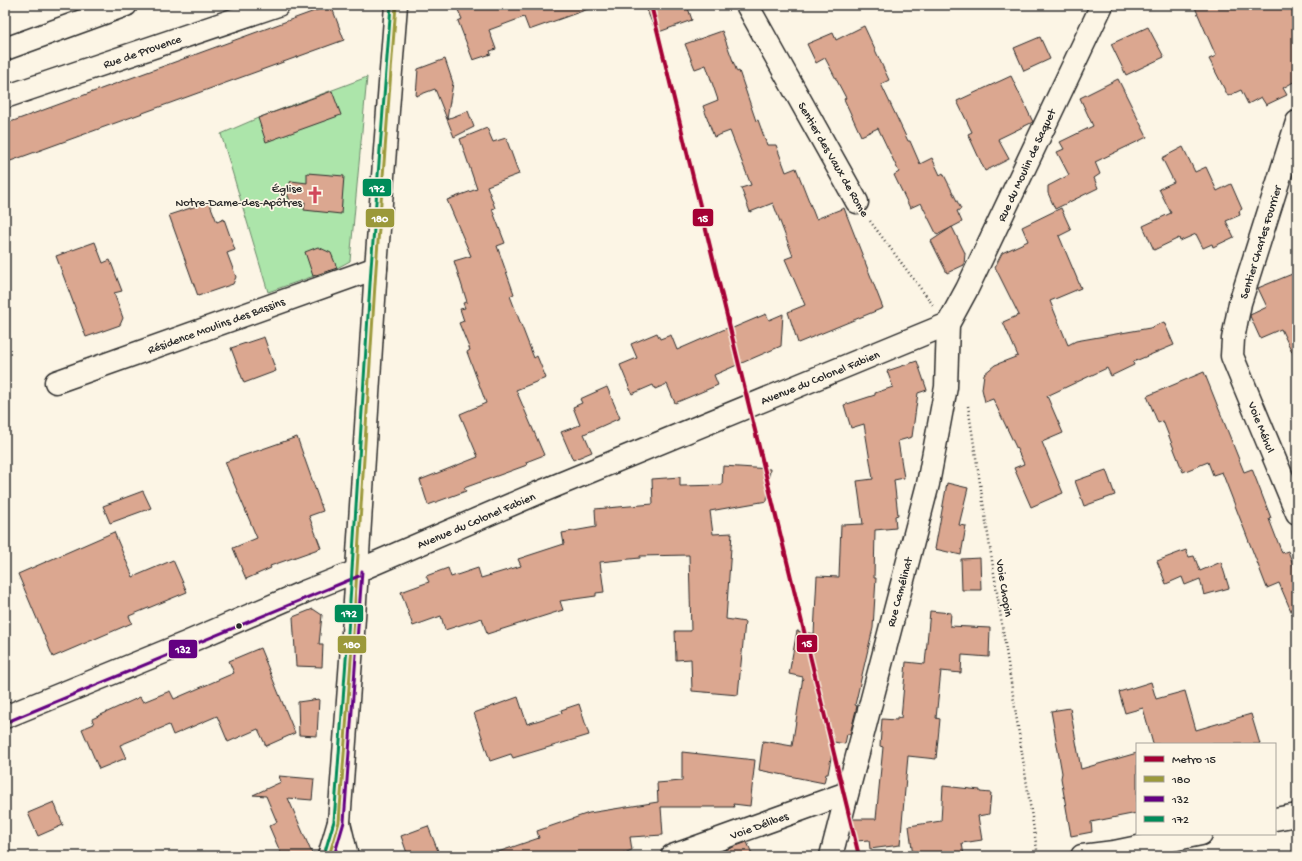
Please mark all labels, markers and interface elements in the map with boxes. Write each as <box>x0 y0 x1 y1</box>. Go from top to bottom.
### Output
street label: Rue de Provence <box>102 33 184 73</box>
street label: Sentier des Vaux de Rome <box>794 100 871 221</box>
street label: Rue du Moulin de Saquet <box>996 106 1061 224</box>
line badge: 172 <box>362 178 392 197</box>
place label: Église Notre-Dame-des-Apôtres <box>175 183 303 211</box>
street label: Sentier Charles Fourrier <box>1238 183 1286 301</box>
text: 172 <box>368 184 385 196</box>
church icon: Église Notre-Dame-des-Apôtres <box>305 185 325 205</box>
line badge: 180 <box>365 208 395 228</box>
line badge: 15 <box>692 208 714 227</box>
text: 180 <box>371 214 389 226</box>
text: 15 <box>697 214 708 226</box>
street label: Résidence Moulins des Bassins <box>146 295 288 358</box>
street label: Avenue du Colonel Fabien <box>759 348 883 409</box>
street label: Voie Méhul <box>1243 399 1277 456</box>
street label: Avenue du Colonel Fabien <box>416 490 538 553</box>
street label: Rue Camélinat <box>885 555 917 629</box>
street label: Voie Chopin <box>991 558 1015 618</box>
line badge: 172 <box>334 604 364 623</box>
text: 172 <box>340 609 357 621</box>
unlabelled marker <box>234 621 244 631</box>
line badge: 15 <box>796 634 818 653</box>
line badge: 180 <box>337 635 367 654</box>
line badge: 132 <box>168 639 198 659</box>
text: 15 <box>801 639 812 651</box>
text: 180 <box>343 640 361 652</box>
text: 132 <box>174 645 191 657</box>
legend <box>1136 743 1276 835</box>
text: Metro 15 <box>1172 754 1216 768</box>
text: 180 <box>1171 774 1190 788</box>
text: 132 <box>1171 794 1189 808</box>
street label: Voie Délibes <box>728 810 791 844</box>
text: 172 <box>1171 814 1189 828</box>

